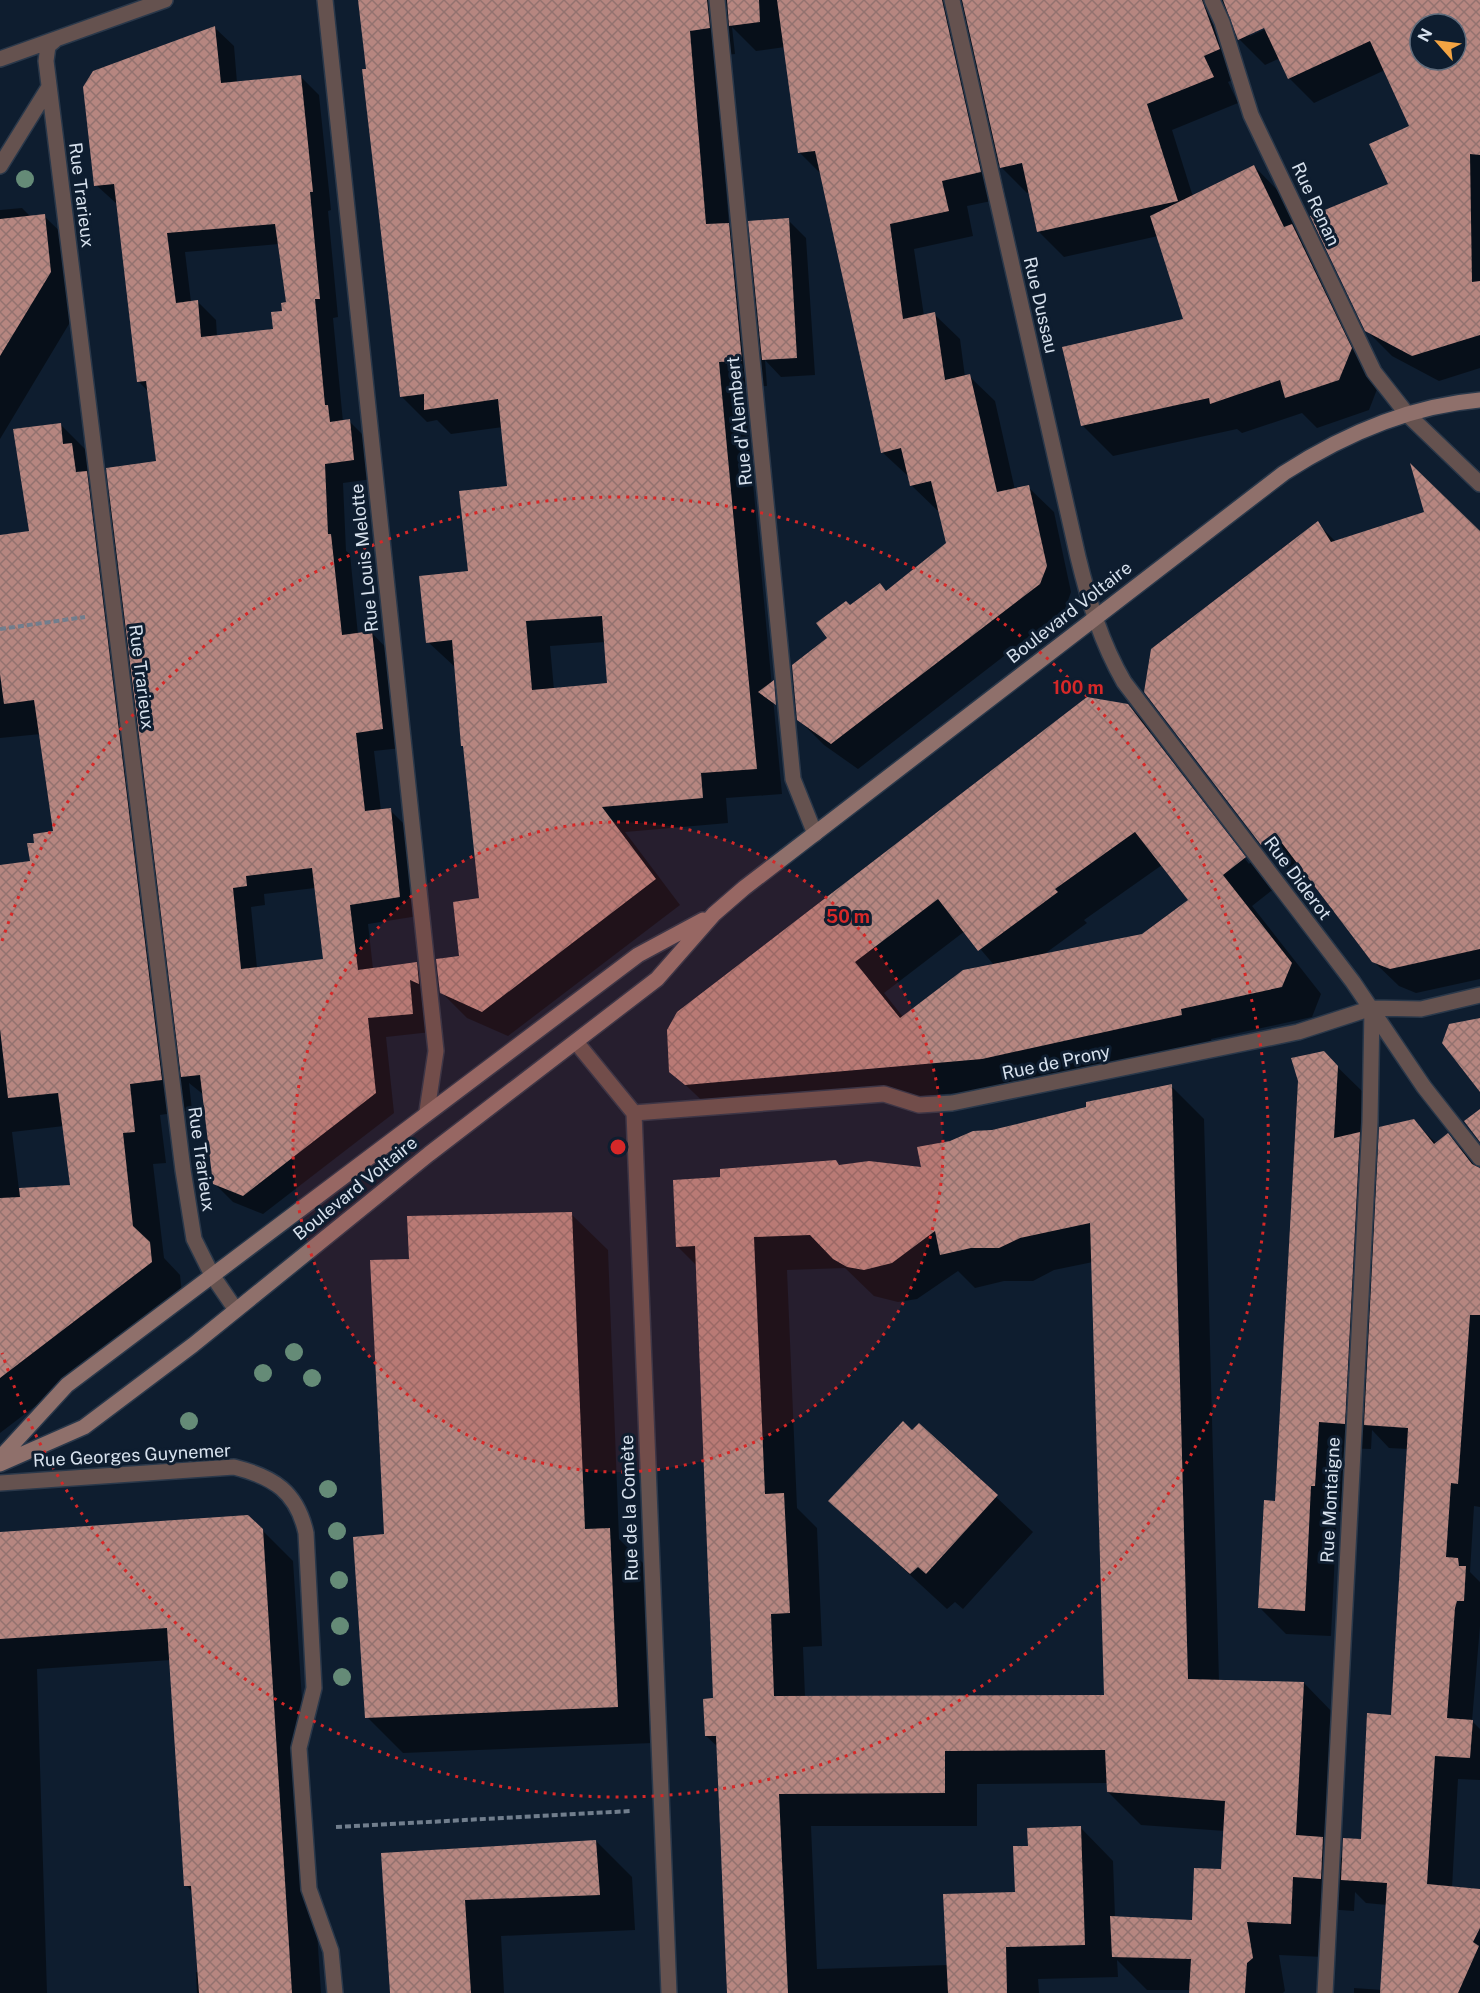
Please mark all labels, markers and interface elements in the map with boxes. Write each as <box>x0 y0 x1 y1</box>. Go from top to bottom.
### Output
north arrow <box>1408 12 1468 72</box>
text: N <box>1414 25 1437 45</box>
street label: Rue Trarieux <box>65 141 99 249</box>
street label: Rue Renan <box>1288 159 1344 249</box>
street label: Rue Dussau <box>1020 255 1062 355</box>
street label: Rue d'Alembert <box>722 355 756 487</box>
street label: Rue Louis Melotte <box>346 483 382 633</box>
street label: Boulevard Voltaire <box>1002 557 1136 667</box>
street label: Rue Trarieux <box>125 623 159 731</box>
text: 100 m <box>1052 677 1104 698</box>
street label: Rue Diderot <box>1260 832 1336 924</box>
text: 50 m <box>826 906 870 927</box>
street label: Rue de Prony <box>1000 1040 1112 1084</box>
street label: Rue Trarieux <box>184 1105 220 1213</box>
street label: Boulevard Voltaire <box>289 1132 421 1244</box>
centre of rings <box>608 1137 628 1157</box>
street label: Rue de la Comète <box>616 1434 642 1582</box>
street label: Rue Montaigne <box>1316 1437 1344 1563</box>
street label: Rue Georges Guynemer <box>32 1439 232 1471</box>

